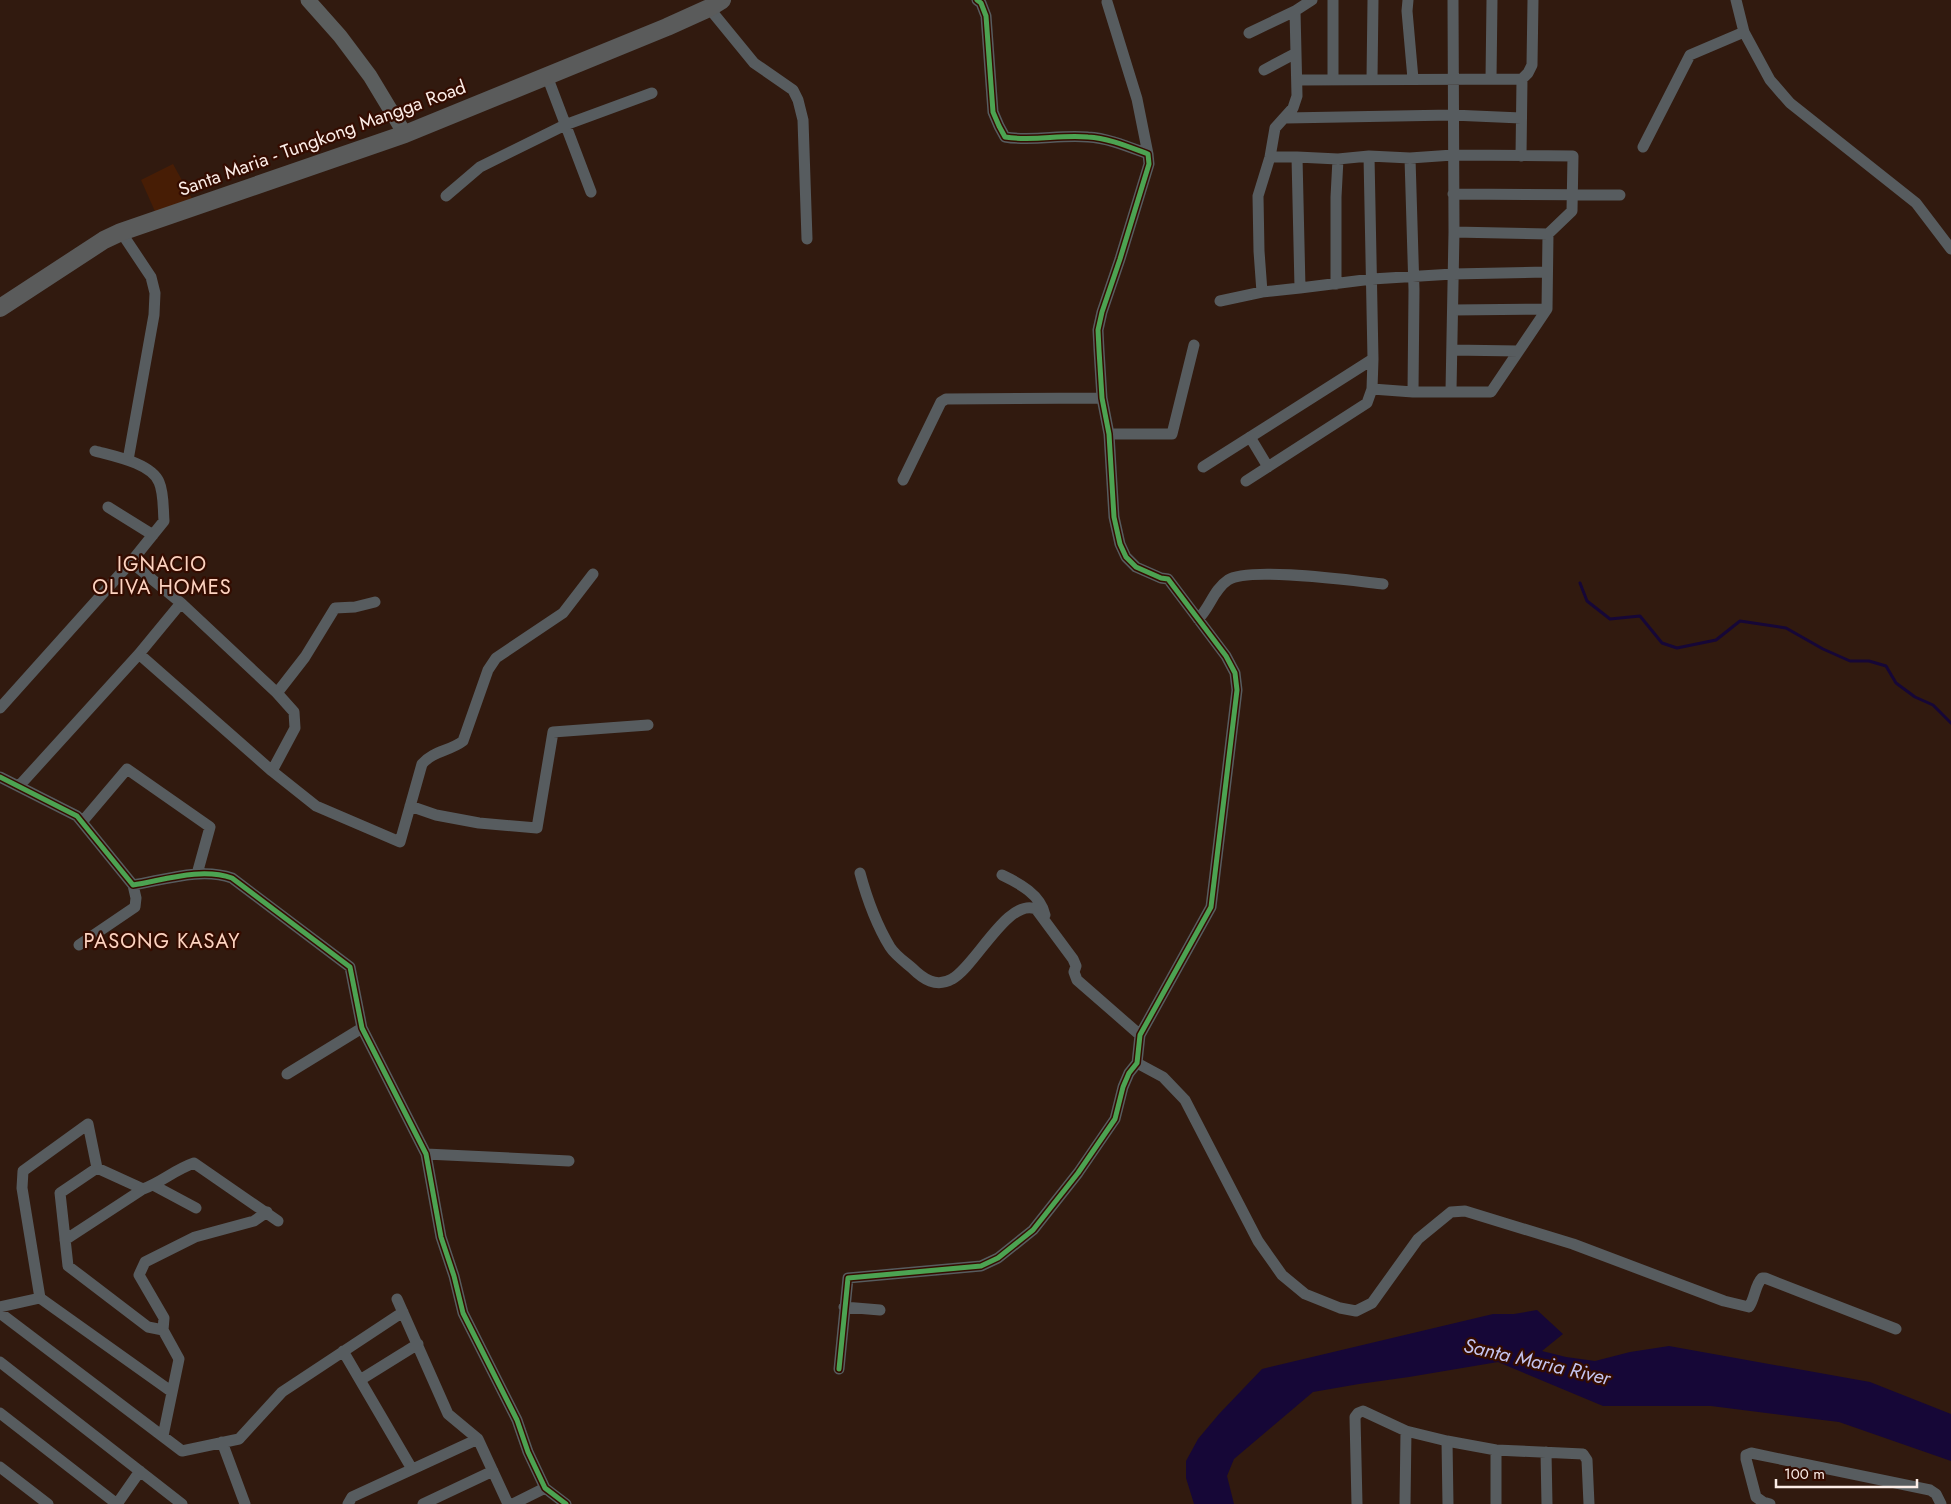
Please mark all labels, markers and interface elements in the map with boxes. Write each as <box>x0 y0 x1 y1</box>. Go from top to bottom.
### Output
street label: Santa Maria - Tungkong Mangga Road <box>174 73 470 203</box>
district label: IGNACIO OLIVA HOMES <box>92 550 232 602</box>
district label: PASONG KASAY <box>84 927 241 956</box>
water label: Santa Maria River <box>1461 1331 1615 1393</box>
scale bar <box>1776 1456 1917 1488</box>
text: 100 m <box>1784 1463 1825 1485</box>

